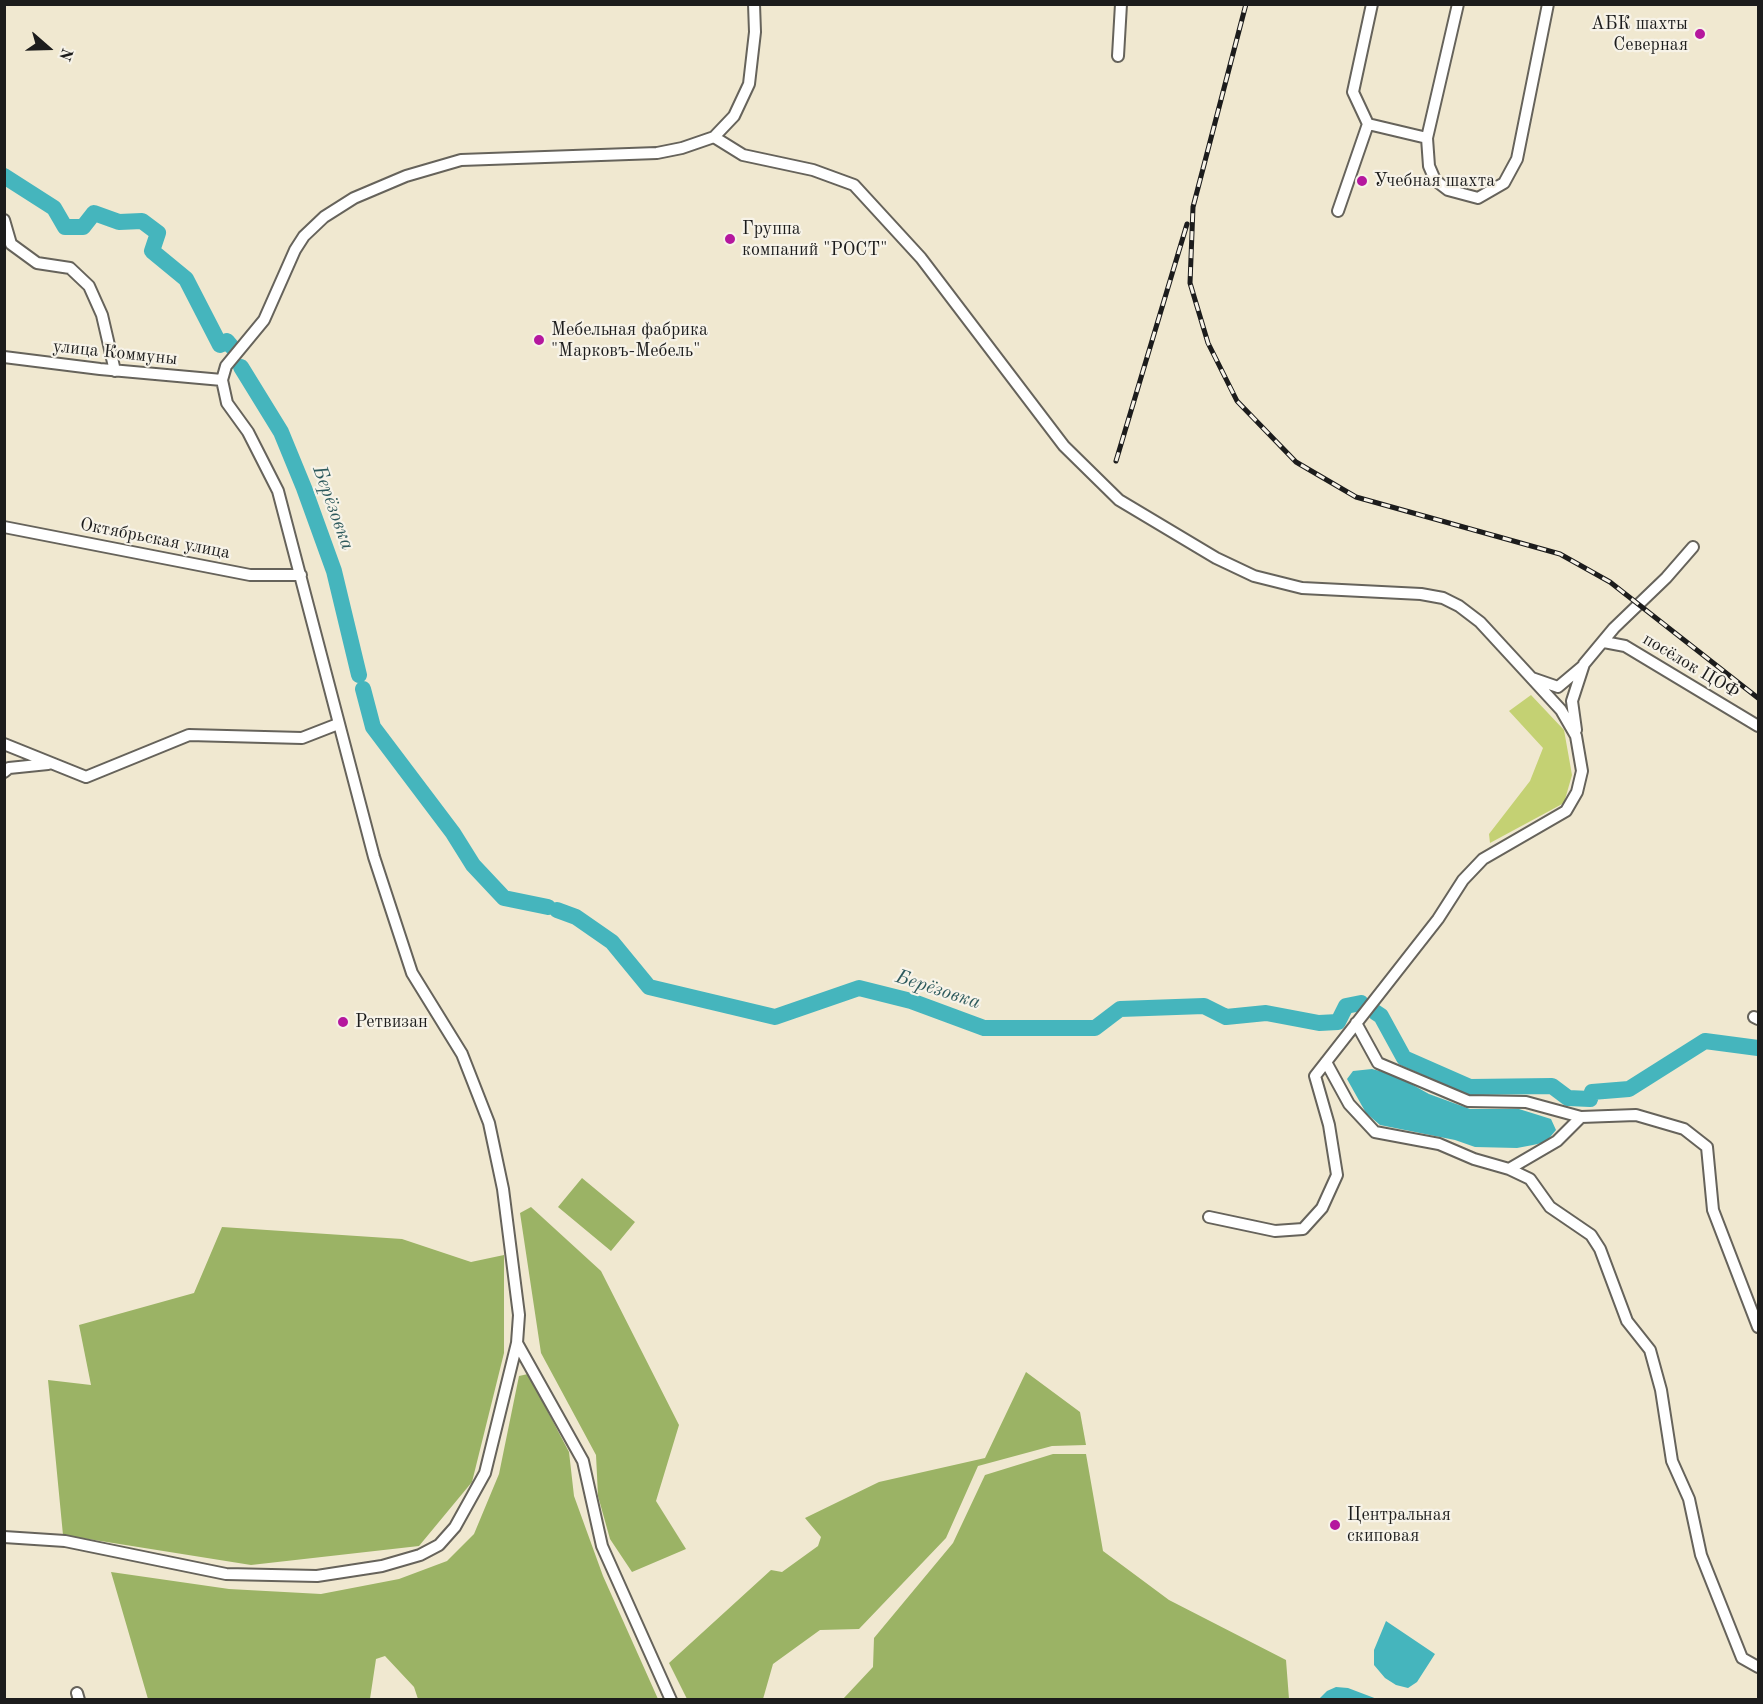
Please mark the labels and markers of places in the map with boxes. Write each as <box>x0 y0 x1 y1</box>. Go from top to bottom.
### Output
place label: АБК шахты Северная <box>1591 13 1688 56</box>
marker: АБК шахты Северная <box>1693 27 1707 41</box>
place label: Учебная шахта <box>1374 170 1495 192</box>
marker: Учебная шахта <box>1355 174 1369 188</box>
place label: Группа компаний "РОСТ" <box>742 218 887 260</box>
marker: Группа компаний "РОСТ" <box>723 232 737 246</box>
place label: Мебельная фабрика "Марковъ-Мебель" <box>551 319 708 362</box>
marker: Мебельная фабрика "Марковъ-Мебель" <box>532 333 546 347</box>
place label: Ретвизан <box>355 1011 428 1033</box>
marker: Ретвизан <box>336 1015 350 1029</box>
place label: Центральная скиповая <box>1347 1504 1451 1546</box>
marker: Центральная скиповая <box>1328 1518 1342 1532</box>

